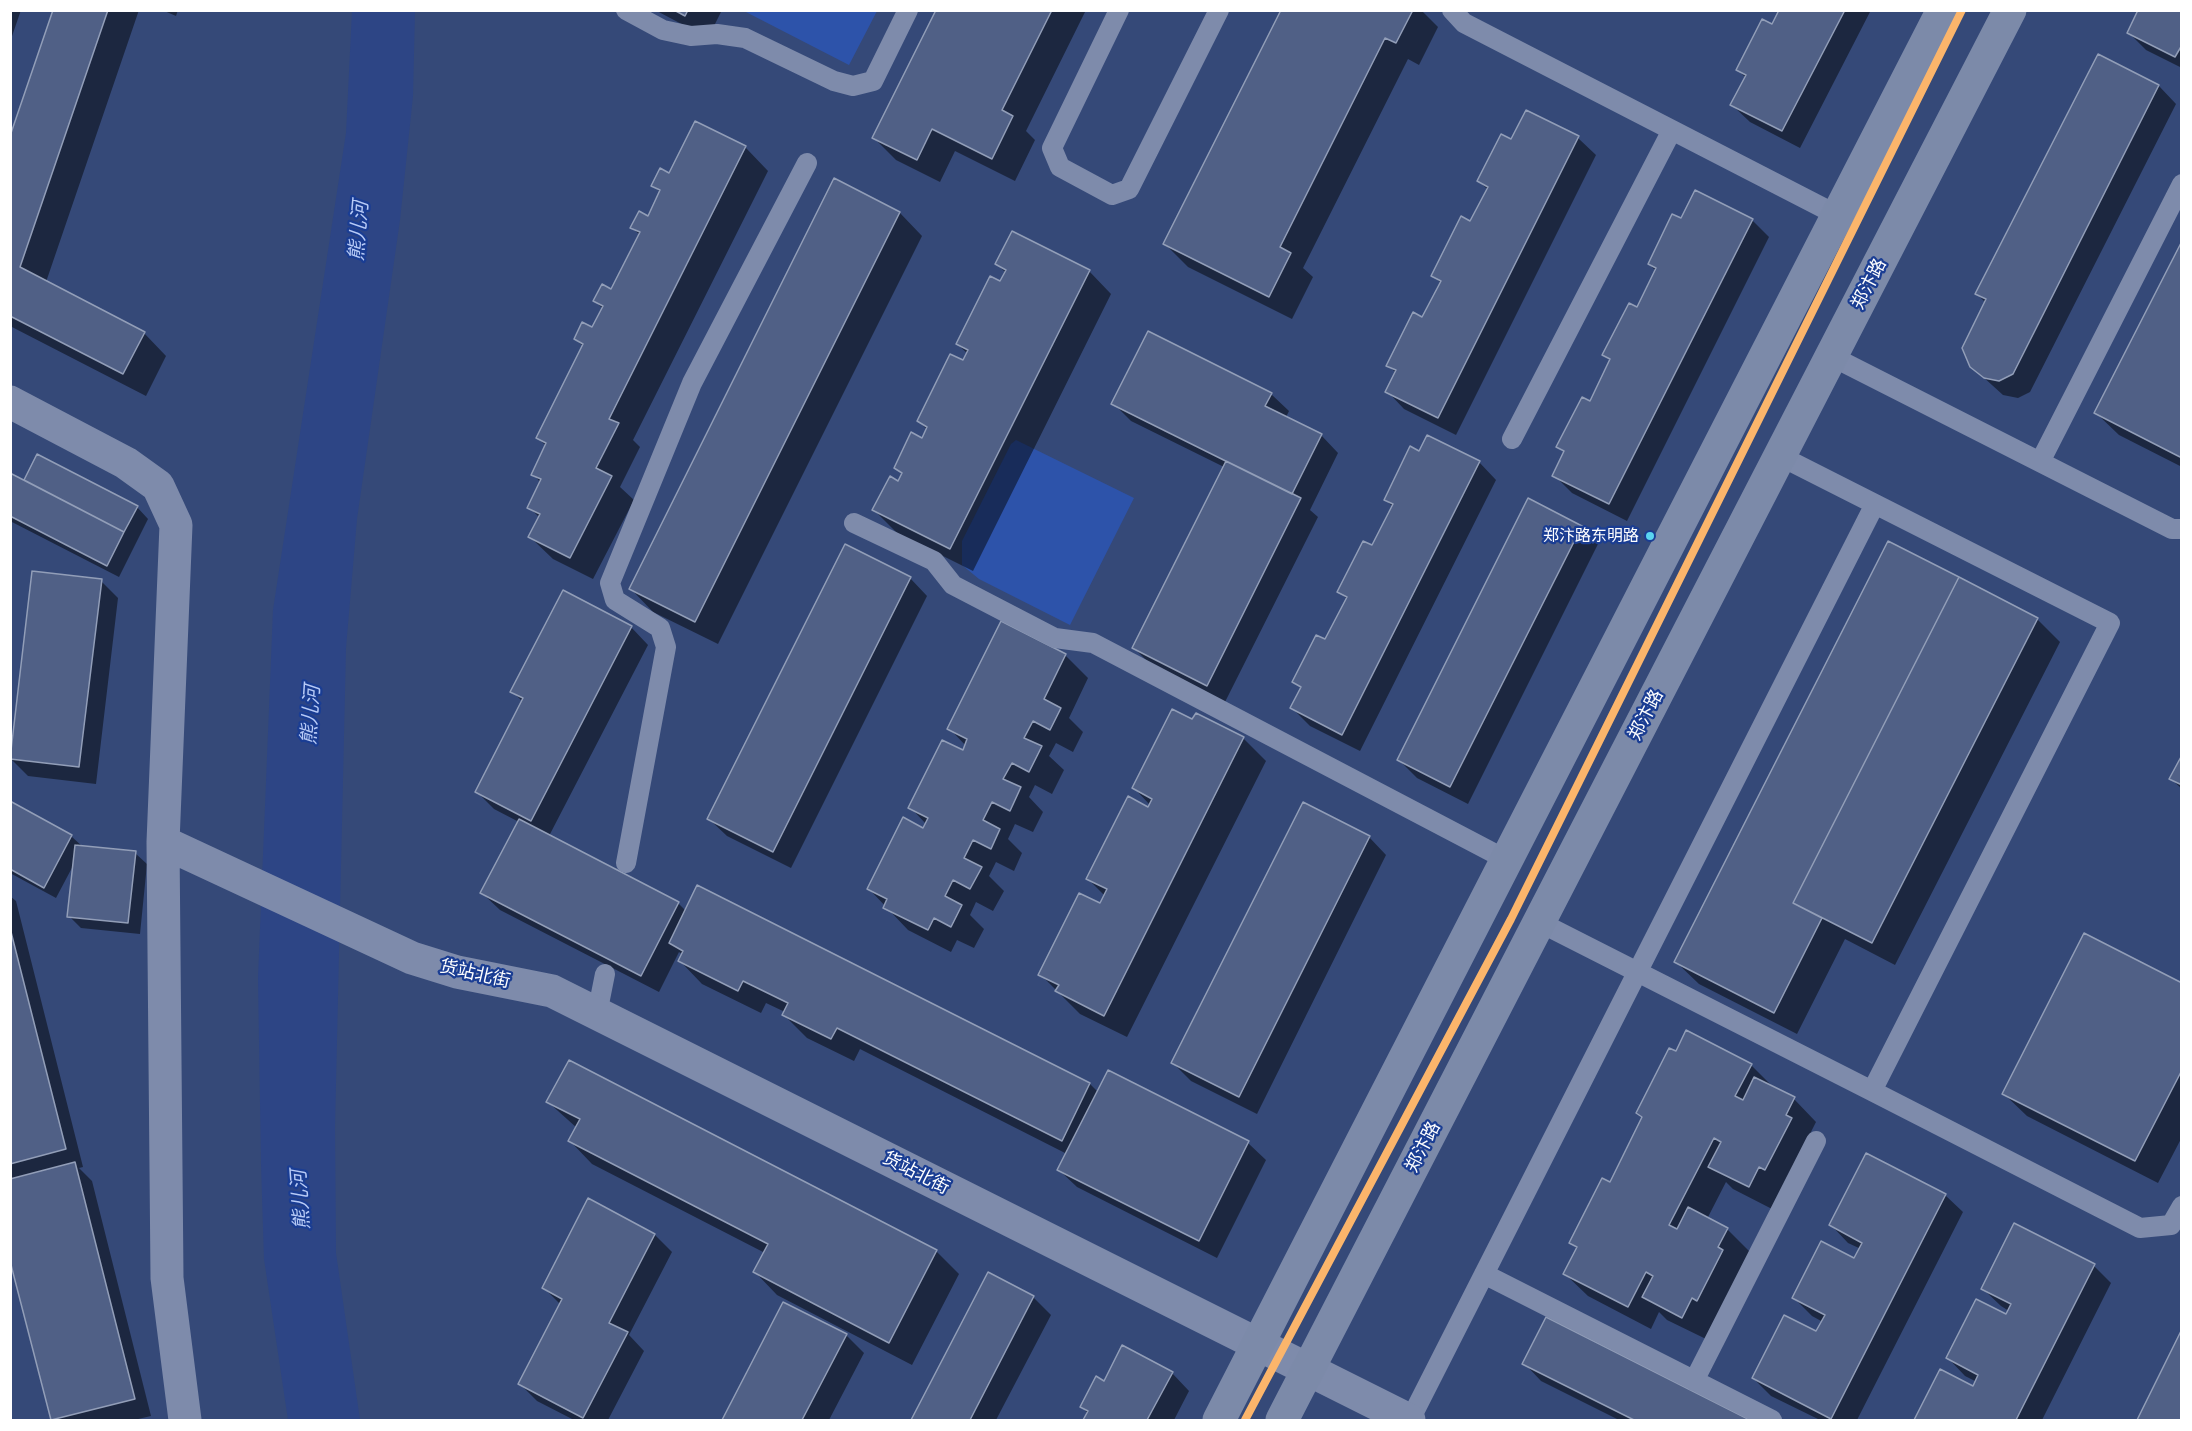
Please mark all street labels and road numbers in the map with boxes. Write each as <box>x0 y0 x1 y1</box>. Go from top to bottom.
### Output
street label: 郑汴路 <box>1847 255 1891 313</box>
street label: 郑汴路 <box>1624 686 1668 744</box>
street label: 货站北街 <box>437 955 513 993</box>
street label: 郑汴路 <box>1401 1118 1445 1176</box>
street label: 货站北街 <box>879 1147 953 1199</box>

